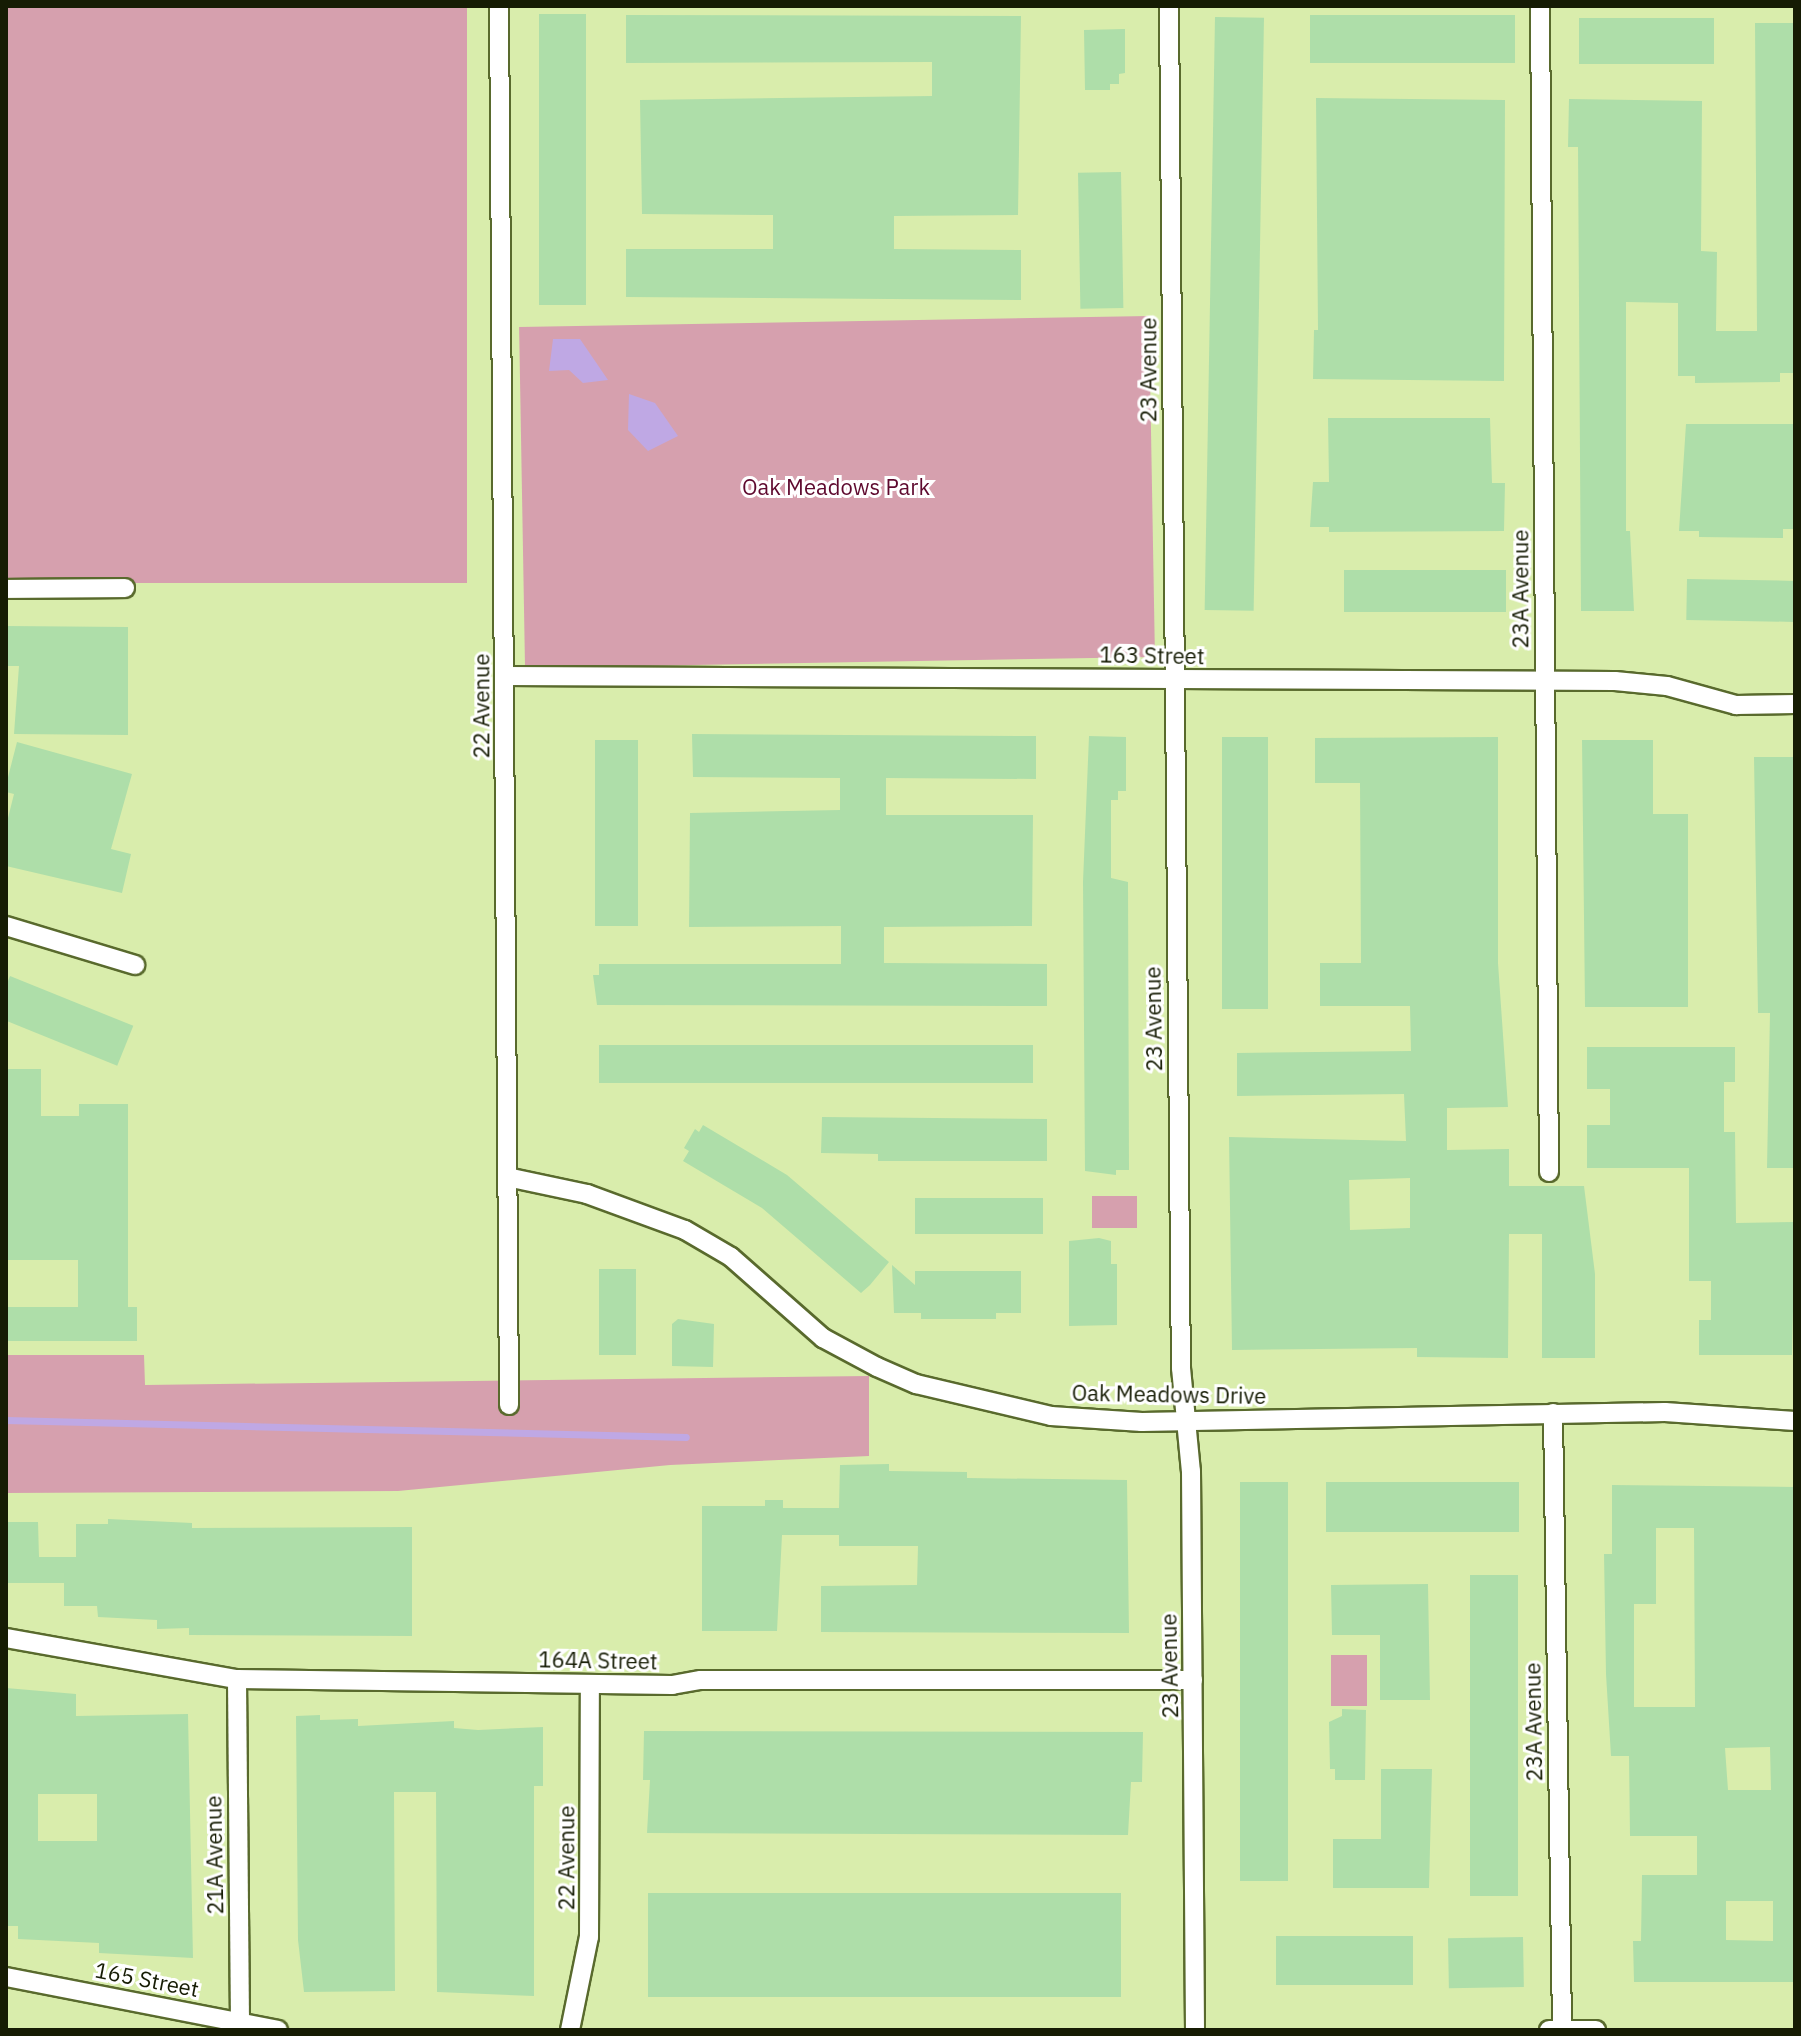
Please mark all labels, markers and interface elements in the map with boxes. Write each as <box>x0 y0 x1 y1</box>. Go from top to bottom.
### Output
street label: 23 Avenue <box>1135 317 1161 423</box>
park label: Oak Meadows Park <box>742 474 930 500</box>
street label: 23A Avenue <box>1507 529 1533 649</box>
street label: 163 Street <box>1099 641 1205 669</box>
street label: 22 Avenue <box>468 653 494 759</box>
street label: 23 Avenue <box>1139 966 1167 1072</box>
street label: Oak Meadows Drive <box>1071 1379 1267 1409</box>
street label: 23 Avenue <box>1155 1613 1183 1719</box>
street label: 164A Street <box>538 1646 658 1674</box>
street label: 23A Avenue <box>1519 1662 1547 1782</box>
street label: 21A Avenue <box>200 1795 228 1915</box>
street label: 22 Avenue <box>553 1805 579 1911</box>
street label: 165 Street <box>93 1956 201 2002</box>

